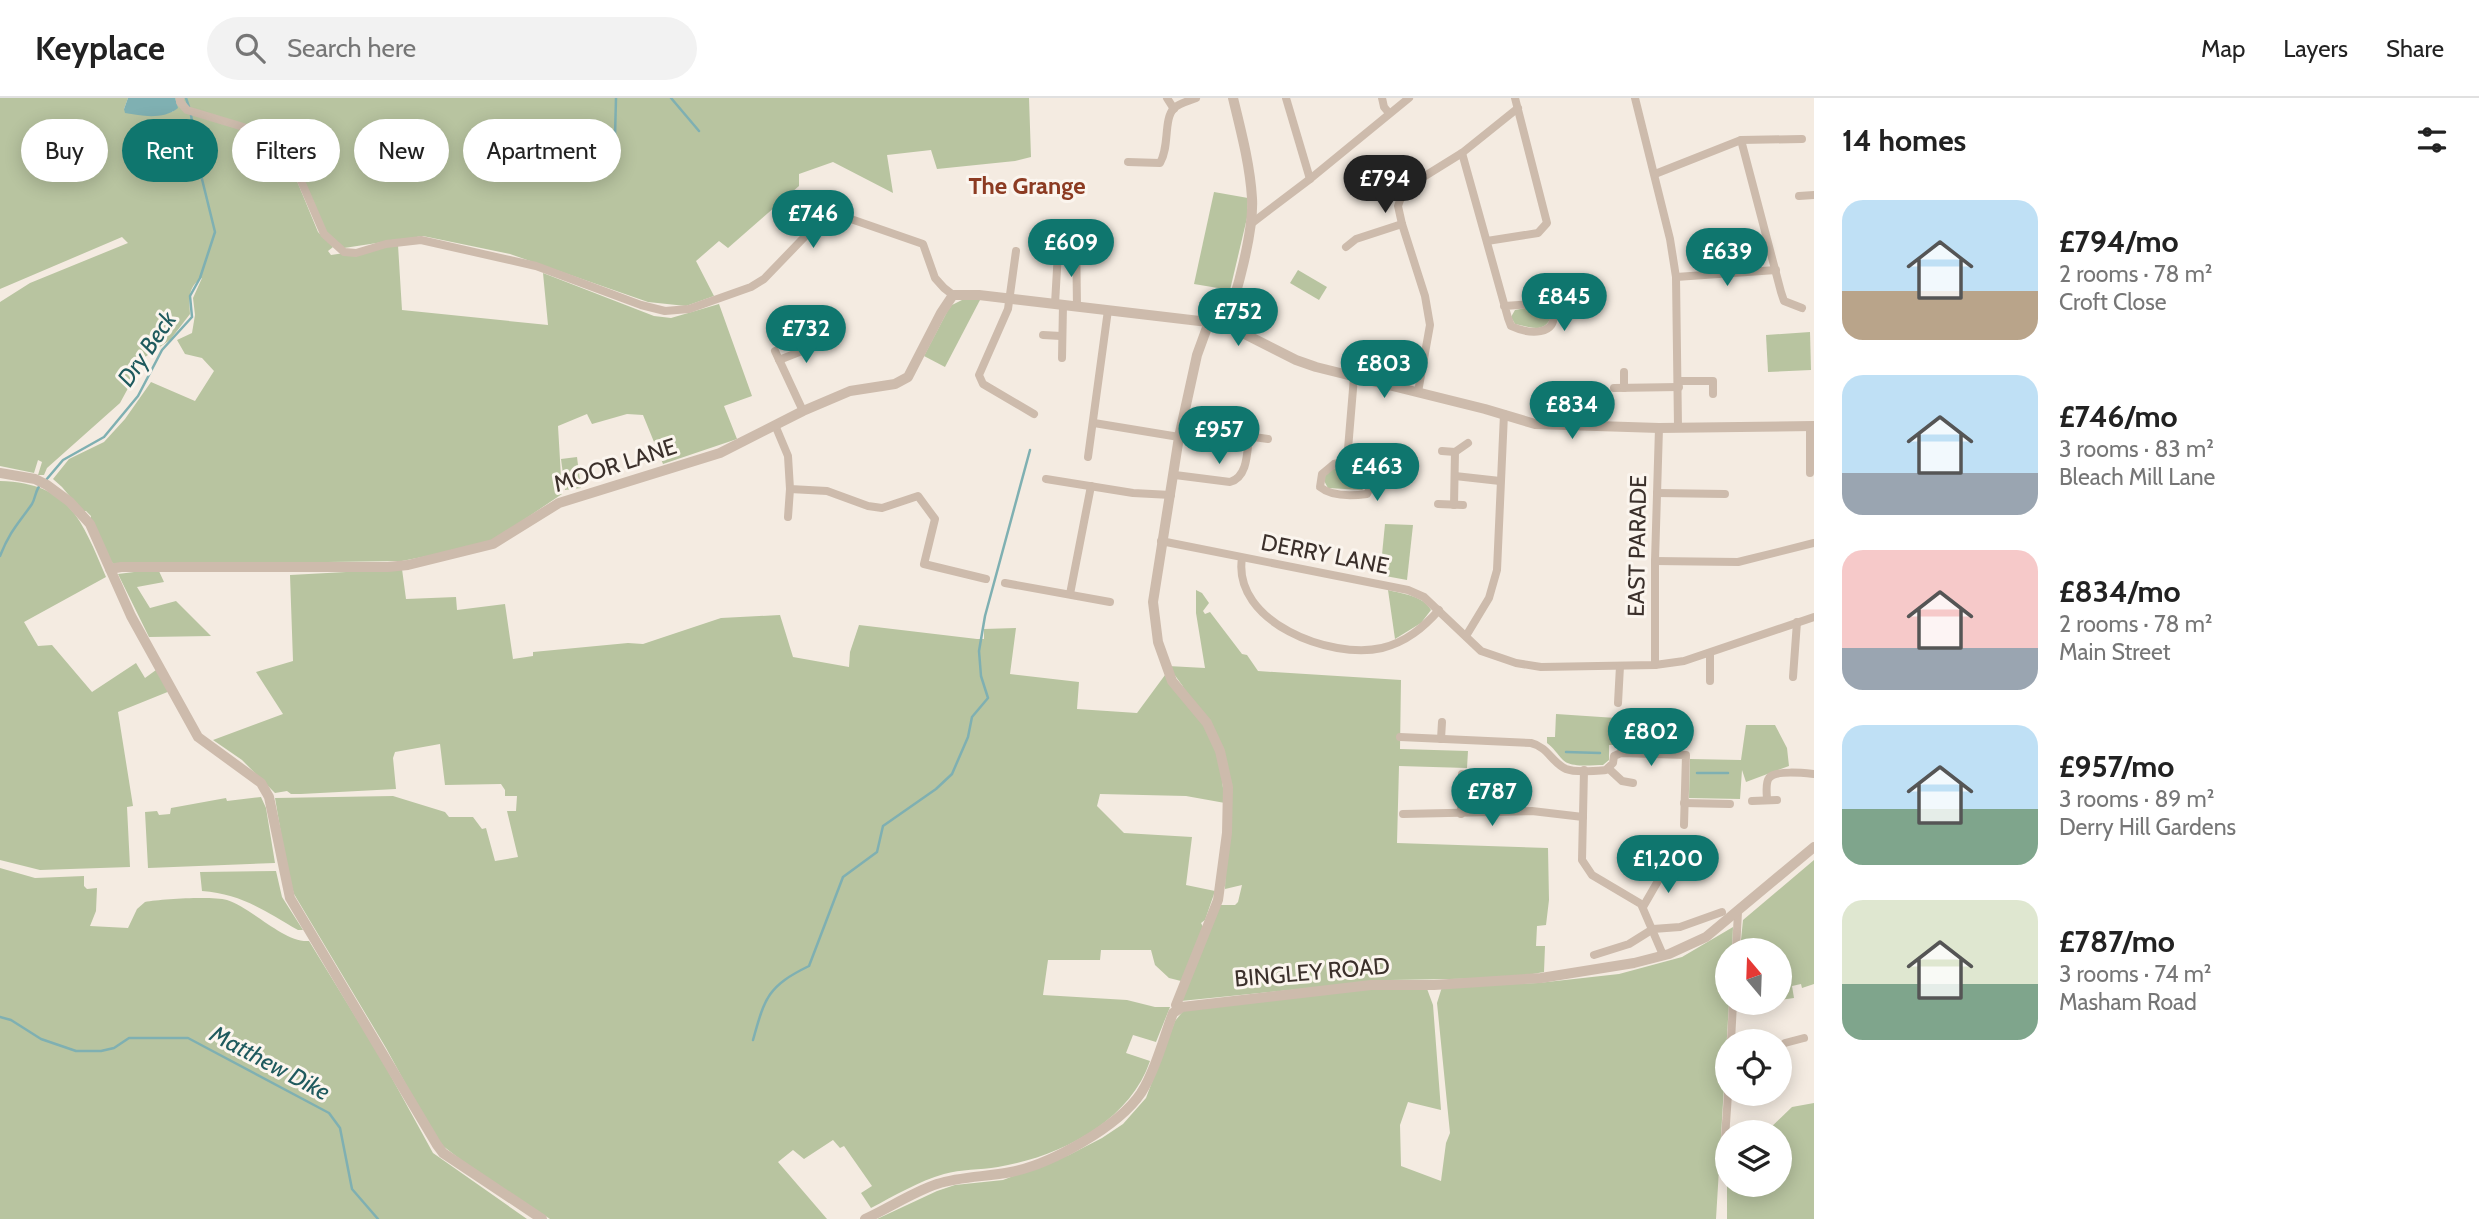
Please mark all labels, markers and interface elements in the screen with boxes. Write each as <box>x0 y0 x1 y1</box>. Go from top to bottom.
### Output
search box <box>207 17 697 80</box>
text: Keyplace <box>35 28 165 68</box>
icon: search <box>231 29 269 67</box>
text: Search here <box>287 32 416 64</box>
text: Map <box>2201 34 2245 63</box>
text: Layers <box>2283 34 2348 63</box>
text: Share <box>2386 34 2444 63</box>
chip: Buy <box>21 119 108 182</box>
chip: Rent <box>122 119 218 182</box>
chip: Filters <box>232 119 340 182</box>
chip: New <box>354 119 449 182</box>
chip: Apartment <box>463 119 621 182</box>
icon: filters <box>2413 121 2451 159</box>
text: 14 homes <box>1842 122 1966 159</box>
pin: £794 <box>1344 156 1426 215</box>
text: £794 <box>1360 164 1410 192</box>
district label: The Grange <box>968 171 1086 200</box>
pin: £746 <box>772 190 854 250</box>
text: £746 <box>788 199 838 227</box>
pin: £609 <box>1030 220 1112 279</box>
text: £794/mo <box>2059 223 2179 260</box>
text: £609 <box>1044 228 1098 256</box>
pin: £639 <box>1686 228 1768 288</box>
icon: home <box>1898 228 1982 312</box>
text: £639 <box>1702 237 1752 265</box>
text: 2 rooms · 78 m² <box>2059 260 2213 288</box>
pin: £845 <box>1523 274 1605 333</box>
text: £845 <box>1538 282 1590 310</box>
pin: £752 <box>1197 288 1279 348</box>
text: Croft Close <box>2059 288 2166 316</box>
text: £752 <box>1214 297 1262 325</box>
water label: Dry Beck <box>111 305 183 392</box>
pin: £732 <box>765 306 847 365</box>
text: £732 <box>782 314 830 342</box>
pin: £803 <box>1343 341 1425 400</box>
text: £803 <box>1357 349 1411 377</box>
pin: £834 <box>1531 382 1613 441</box>
text: £834 <box>1546 390 1598 418</box>
text: £746/mo <box>2059 398 2178 435</box>
icon: home <box>1898 403 1982 487</box>
pin: £957 <box>1178 406 1260 466</box>
text: £957 <box>1195 415 1243 443</box>
street label: MOOR LANE <box>550 432 680 498</box>
text: 3 rooms · 83 m² <box>2059 435 2214 463</box>
pin: £463 <box>1336 444 1418 503</box>
text: £463 <box>1351 452 1403 480</box>
text: Bleach Mill Lane <box>2059 463 2215 491</box>
street label: EAST PARADE <box>1622 475 1652 617</box>
street label: DERRY LANE <box>1259 528 1391 580</box>
text: £834/mo <box>2059 573 2181 610</box>
icon: home <box>1898 578 1982 662</box>
text: 2 rooms · 78 m² <box>2059 610 2213 638</box>
text: Main Street <box>2059 638 2171 666</box>
pin: £802 <box>1610 708 1692 768</box>
text: £802 <box>1624 717 1678 745</box>
text: £957/mo <box>2059 748 2174 785</box>
icon: home <box>1898 753 1982 837</box>
pin: £787 <box>1451 768 1533 828</box>
text: £787 <box>1467 777 1517 805</box>
text: 3 rooms · 89 m² <box>2059 785 2214 813</box>
text: Derry Hill Gardens <box>2059 813 2236 841</box>
pin: £1,200 <box>1611 836 1725 895</box>
text: £1,200 <box>1633 844 1703 872</box>
text: £787/mo <box>2059 923 2175 960</box>
icon: home <box>1898 928 1982 1012</box>
north arrow <box>1715 938 1792 1015</box>
map controls <box>1715 938 1792 1197</box>
street label: BINGLEY ROAD <box>1233 951 1391 993</box>
text: 3 rooms · 74 m² <box>2059 960 2211 988</box>
text: Masham Road <box>2059 988 2197 1016</box>
water label: Matthew Dike <box>205 1018 335 1106</box>
button: locate <box>1715 1029 1792 1106</box>
button: layers <box>1715 1120 1792 1197</box>

